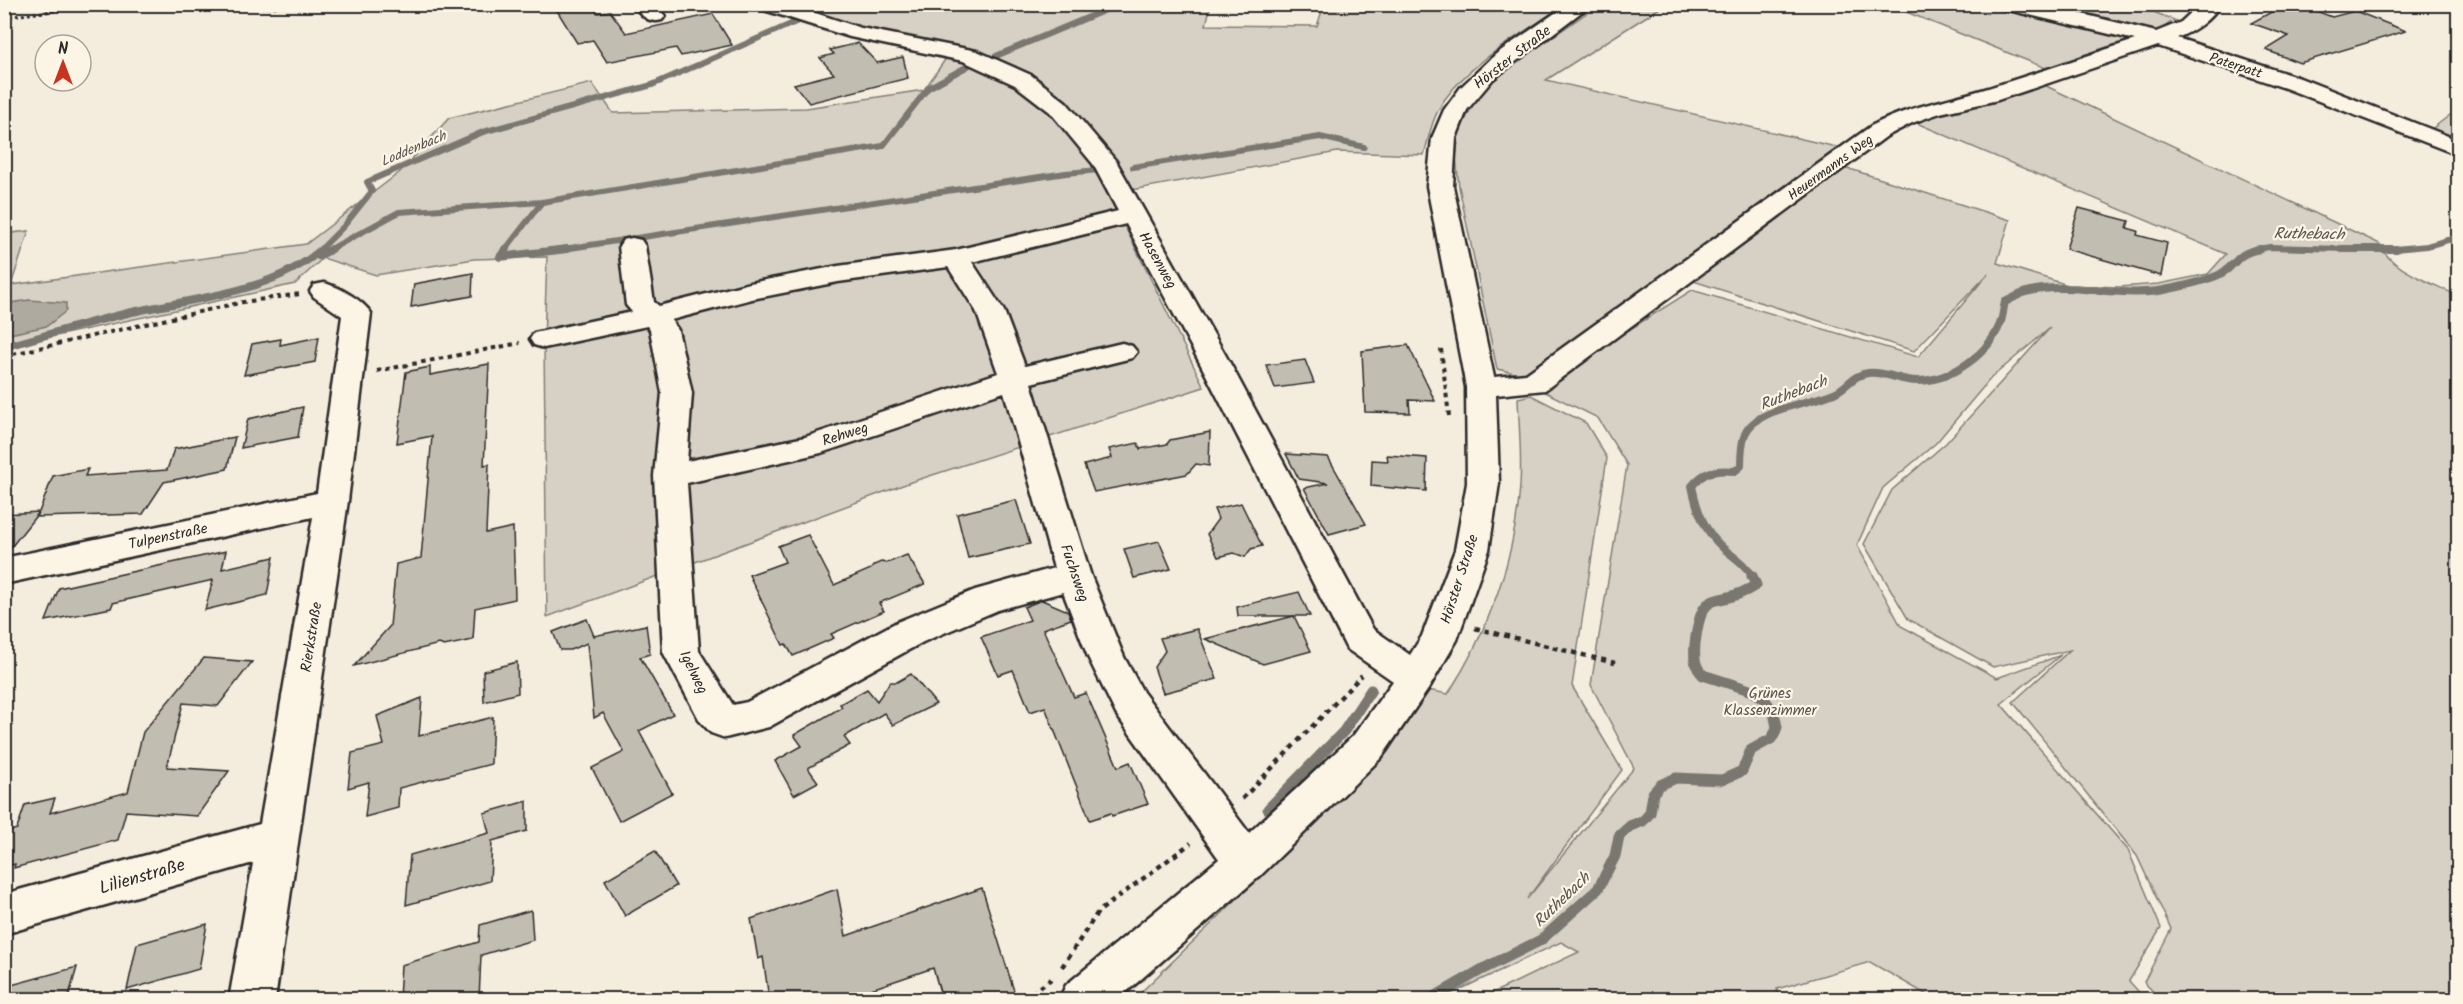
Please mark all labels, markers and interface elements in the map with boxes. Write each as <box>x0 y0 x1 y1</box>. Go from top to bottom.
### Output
street label: Hörster Straße <box>1469 20 1557 96</box>
north arrow <box>33 33 93 93</box>
text: N <box>58 37 68 62</box>
street label: Paterpatt <box>2206 47 2266 85</box>
water label: Loddenbach <box>377 125 451 173</box>
street label: Heuermanns Weg <box>1783 129 1878 207</box>
water label: Ruthebach <box>2273 221 2346 248</box>
street label: Hasenweg <box>1132 227 1183 294</box>
water label: Ruthebach <box>1756 369 1832 418</box>
street label: Rehweg <box>819 416 872 454</box>
street label: Tulpenstraße <box>126 517 210 557</box>
street label: Hörster Straße <box>1434 531 1486 627</box>
street label: Fuchsweg <box>1053 541 1095 606</box>
street label: Rierkstraße <box>295 600 329 674</box>
street label: Igelweg <box>672 646 714 698</box>
park label: Grünes Klassenzimmer <box>1724 682 1817 723</box>
street label: Lilienstraße <box>96 851 189 904</box>
water label: Ruthebach <box>1528 866 1597 934</box>

